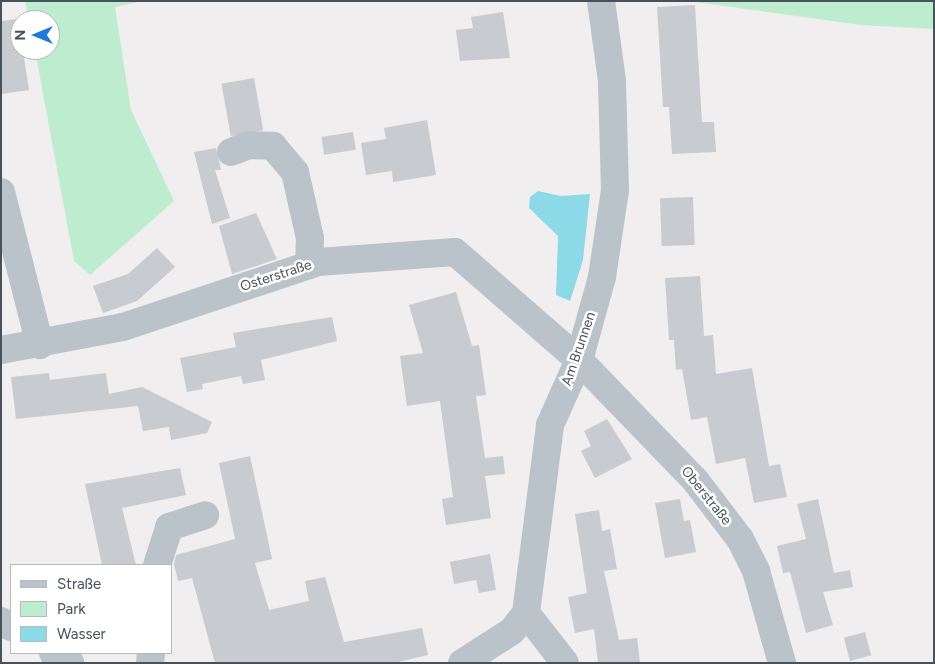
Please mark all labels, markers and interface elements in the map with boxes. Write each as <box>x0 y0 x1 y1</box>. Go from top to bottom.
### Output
north arrow <box>10 10 60 60</box>
text: N <box>12 30 29 40</box>
street label: Osterstraße <box>238 257 314 295</box>
street label: Am Brunnen <box>559 310 599 388</box>
street label: Oberstraße <box>677 463 735 529</box>
legend <box>10 564 172 654</box>
text: Straße <box>57 575 101 593</box>
text: Park <box>57 600 86 618</box>
text: Wasser <box>57 625 106 643</box>

